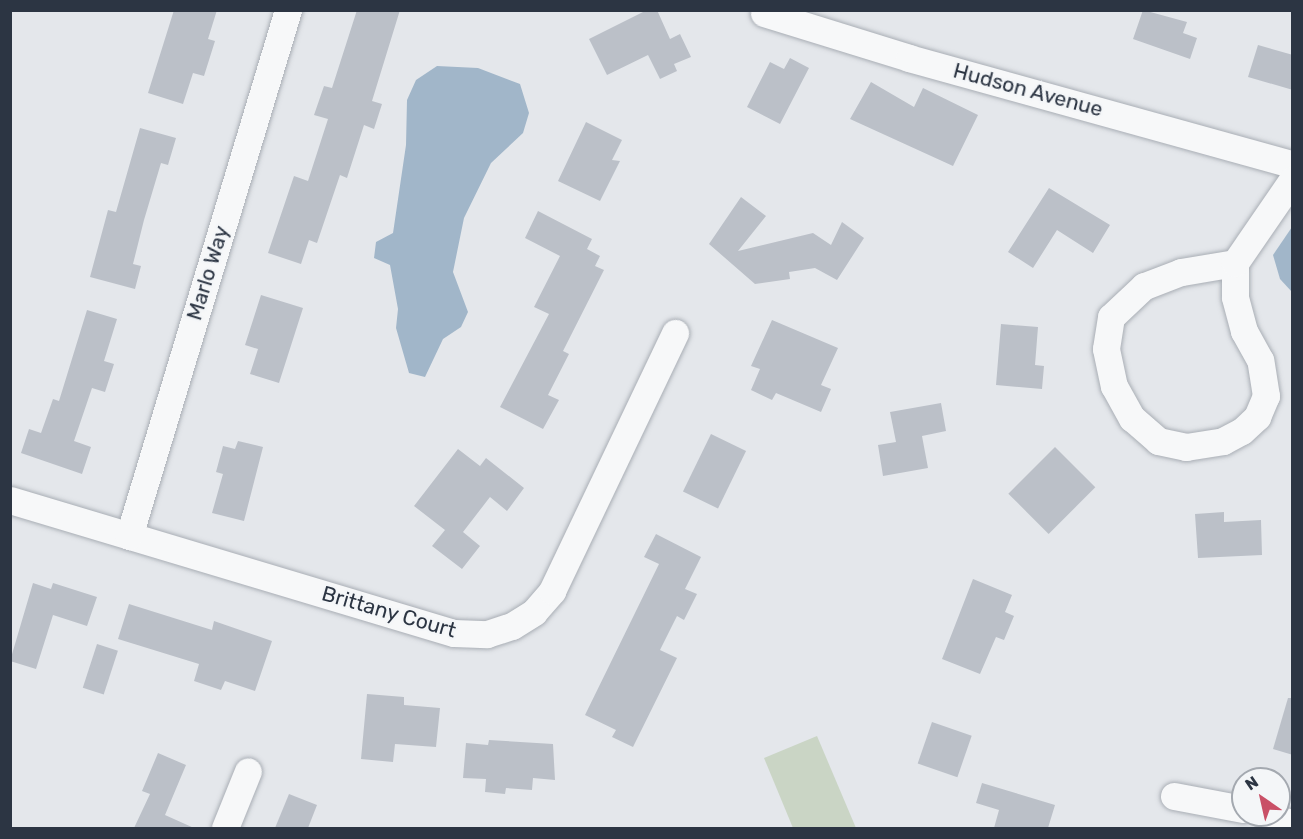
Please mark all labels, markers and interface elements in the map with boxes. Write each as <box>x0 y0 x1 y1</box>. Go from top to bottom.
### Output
street label: Hudson Avenue <box>950 58 1106 122</box>
street label: Marlo Way <box>182 223 234 323</box>
street label: Brittany Court <box>319 581 459 643</box>
north arrow <box>1231 767 1291 827</box>
text: N <box>1242 772 1262 794</box>

